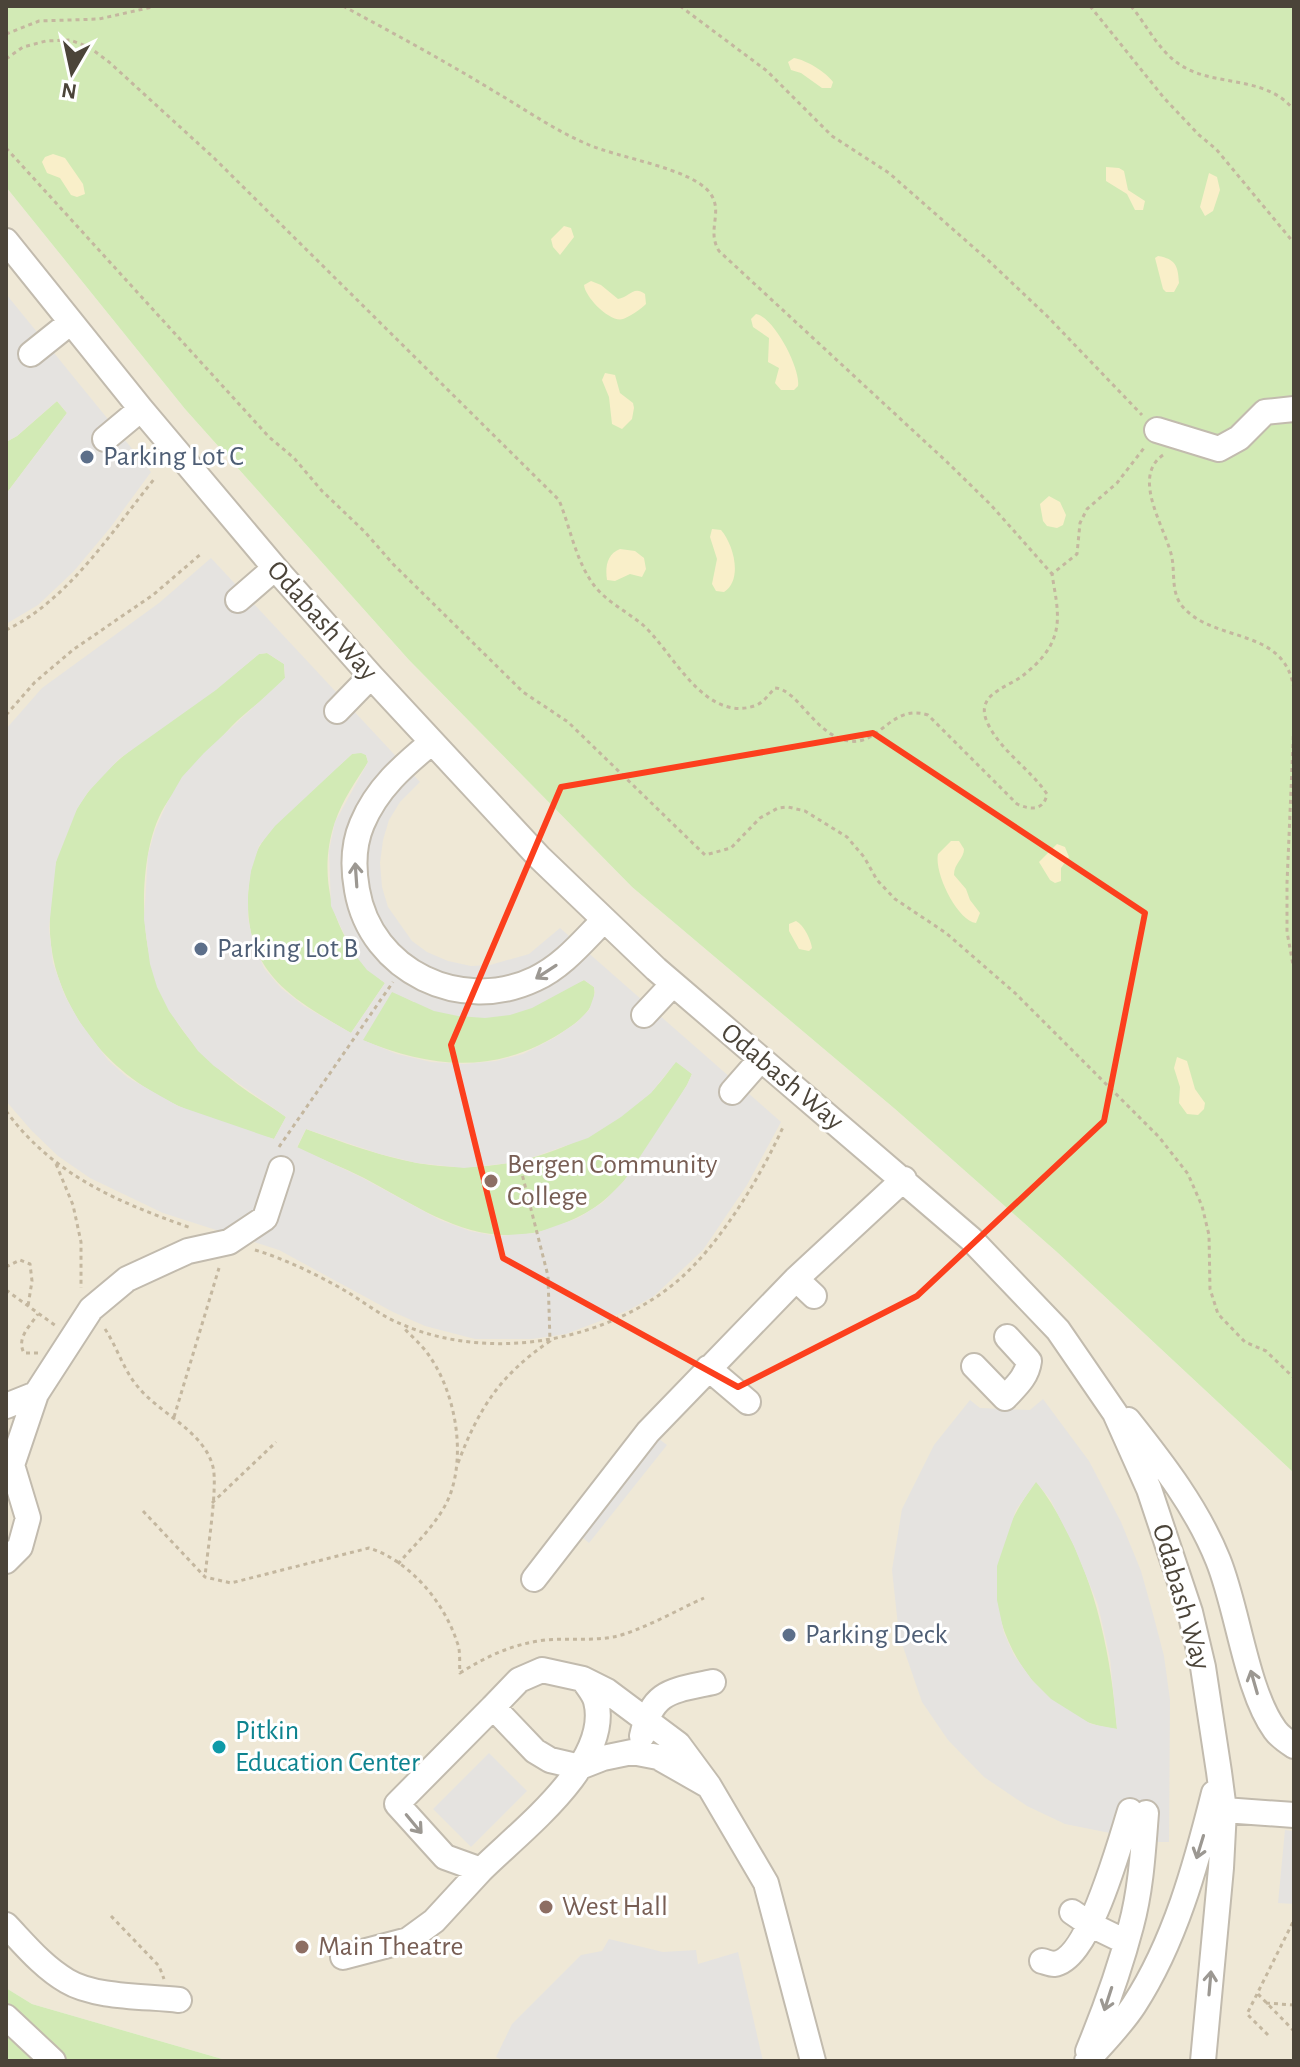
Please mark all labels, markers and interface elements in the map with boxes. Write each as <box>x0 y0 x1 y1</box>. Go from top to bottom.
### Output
north arrow <box>32 32 112 112</box>
text: N <box>60 79 78 103</box>
place label: Parking Lot C <box>103 443 244 471</box>
marker: Parking Lot C <box>78 448 96 466</box>
street label: Odabash Way <box>261 556 383 686</box>
one-way arrow <box>348 862 363 889</box>
place label: Parking Lot B <box>217 935 358 963</box>
marker: Parking Lot B <box>192 940 210 958</box>
one-way arrow <box>536 964 558 980</box>
street label: Odabash Way <box>716 1018 849 1136</box>
place label: Bergen Community College <box>507 1151 717 1211</box>
marker: Bergen Community College <box>482 1172 500 1190</box>
street label: Odabash Way <box>1147 1521 1215 1673</box>
place label: Parking Deck <box>805 1621 948 1649</box>
marker: Parking Deck <box>780 1626 798 1644</box>
one-way arrow <box>1246 1669 1261 1695</box>
place label: Pitkin Education Center <box>235 1717 420 1777</box>
marker: Pitkin Education Center <box>210 1738 228 1756</box>
one-way arrow <box>405 1813 423 1834</box>
one-way arrow <box>1192 1834 1206 1859</box>
place label: West Hall <box>562 1893 668 1921</box>
marker: West Hall <box>537 1898 555 1916</box>
place label: Main Theatre <box>318 1933 463 1961</box>
marker: Main Theatre <box>293 1938 311 1956</box>
one-way arrow <box>1203 1970 1218 1997</box>
one-way arrow <box>1100 1985 1115 2011</box>

